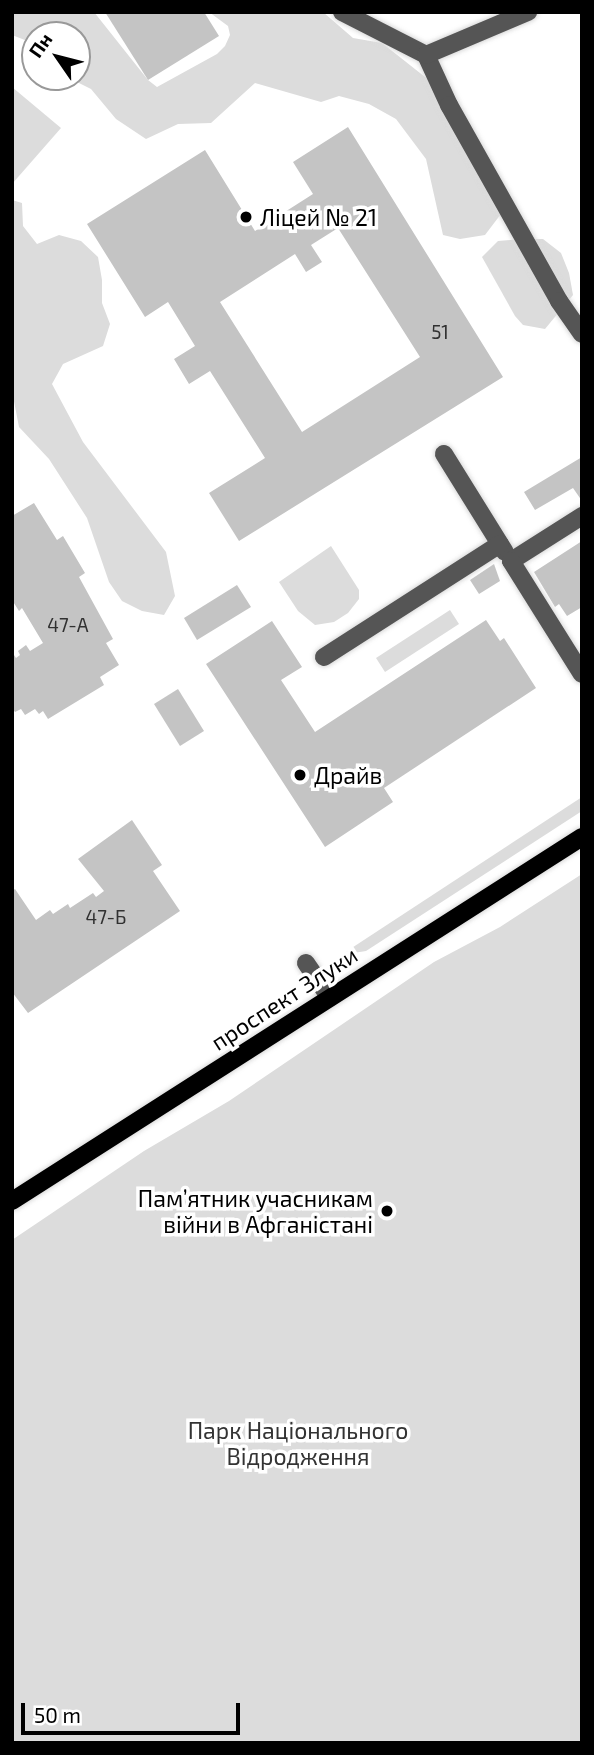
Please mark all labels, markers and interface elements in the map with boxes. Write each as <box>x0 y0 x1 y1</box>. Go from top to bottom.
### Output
north arrow <box>21 21 91 91</box>
text: Пн <box>24 28 57 62</box>
place label: Ліцей № 21 <box>260 203 377 231</box>
marker: Ліцей № 21 <box>238 209 254 225</box>
house number: 51 <box>431 321 449 343</box>
house number: 47-А <box>47 614 89 636</box>
place label: Драйв <box>314 761 382 789</box>
marker: Драйв <box>292 767 308 783</box>
house number: 47-Б <box>86 906 126 928</box>
street label: проспект Злуки <box>206 940 362 1056</box>
place label: Пам’ятник учасникам війни в Афганістані <box>138 1184 373 1238</box>
marker: Пам’ятник учасникам війни в Афганістані <box>379 1203 395 1219</box>
park label: Парк Національного Відродження <box>188 1416 408 1470</box>
scale bar <box>24 1688 243 1732</box>
text: 50 m <box>34 1702 81 1727</box>

